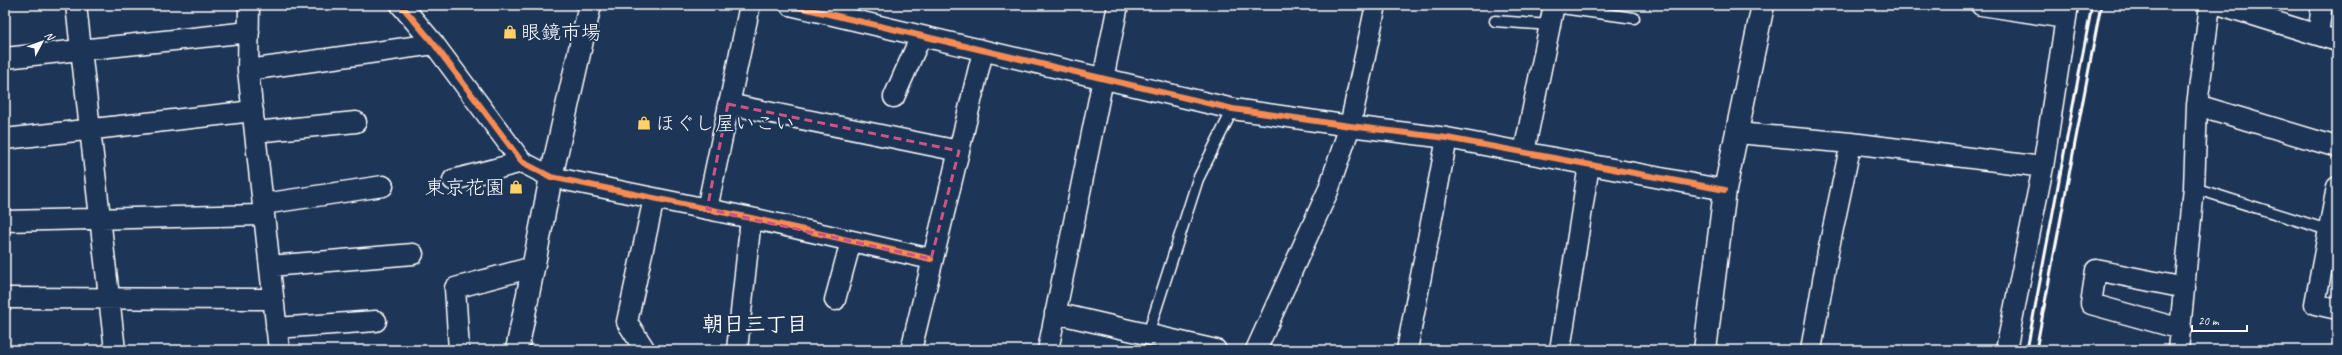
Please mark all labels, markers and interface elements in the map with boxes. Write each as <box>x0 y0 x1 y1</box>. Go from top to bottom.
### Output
place label: 眼鏡市場 <box>521 20 601 45</box>
north arrow <box>22 22 62 62</box>
shop icon: 眼鏡市場 <box>502 24 518 40</box>
text: N <box>42 28 58 44</box>
place label: ほぐし屋いこい <box>655 111 795 136</box>
shop icon: ほぐし屋いこい <box>636 115 652 131</box>
place label: 東京花園 <box>425 175 505 200</box>
shop icon: 東京花園 <box>508 179 524 195</box>
scale bar <box>2192 307 2247 333</box>
district label: 朝日三丁目 <box>703 311 808 337</box>
text: 20 m <box>2198 313 2220 329</box>

